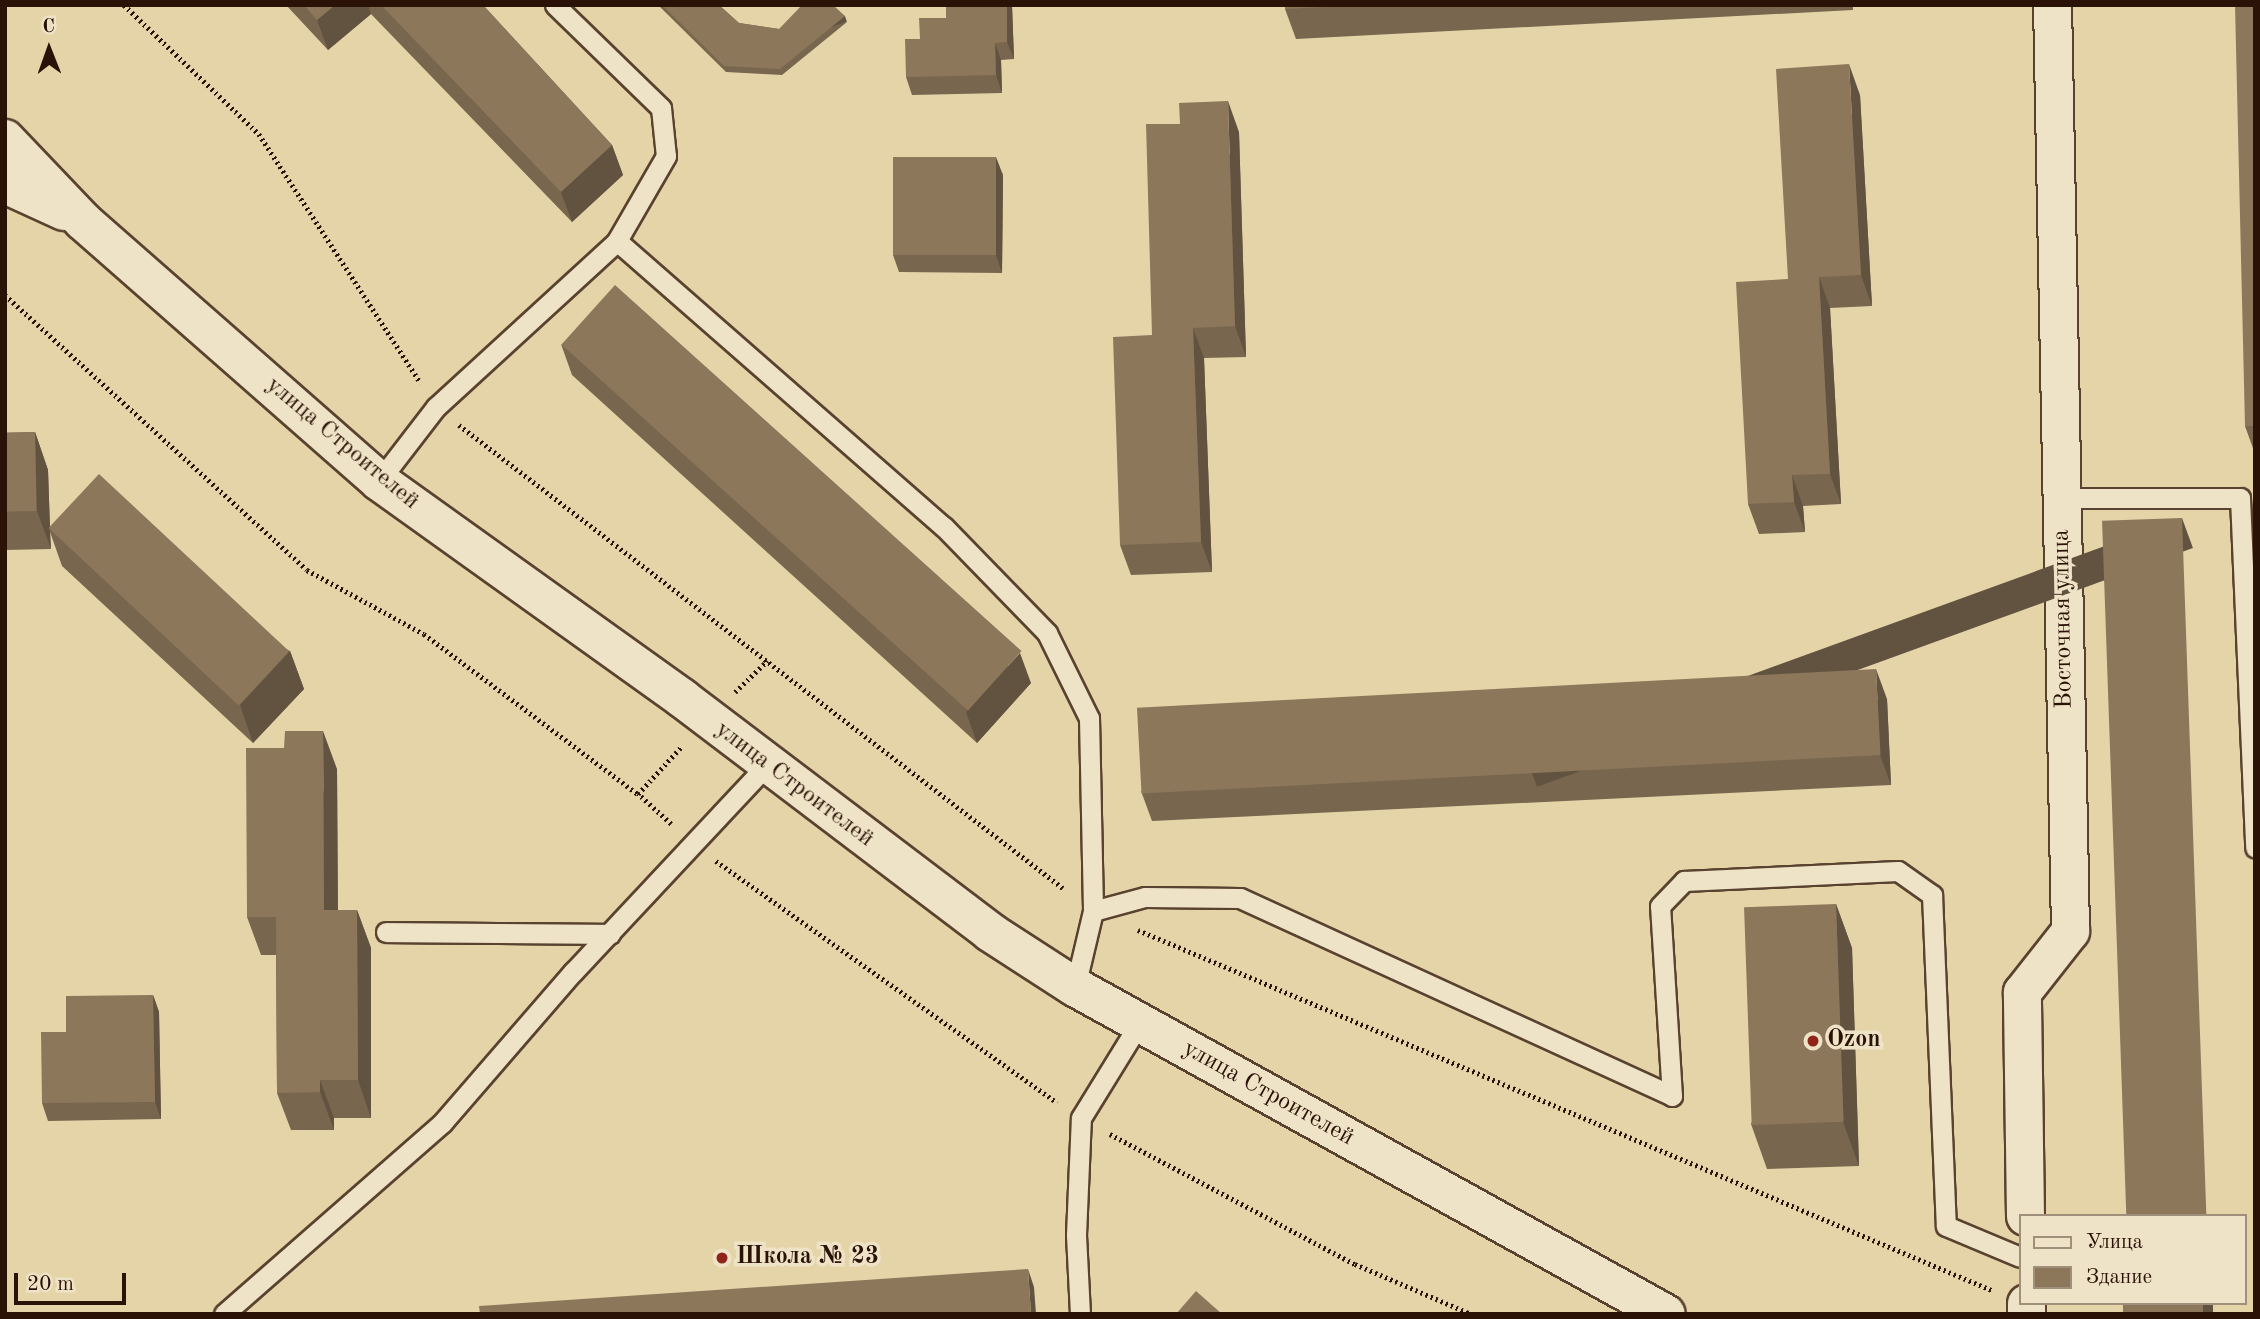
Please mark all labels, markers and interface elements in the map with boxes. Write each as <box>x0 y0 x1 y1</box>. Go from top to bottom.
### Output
north arrow <box>14 14 84 84</box>
text: С <box>42 18 55 37</box>
street label: улица Строителей <box>260 372 424 516</box>
street label: Восточная улица <box>2048 529 2080 709</box>
street label: улица Строителей <box>709 716 879 854</box>
place label: Ozon <box>1827 1027 1881 1055</box>
marker: Ozon <box>1805 1033 1821 1049</box>
street label: улица Строителей <box>1177 1035 1359 1153</box>
legend <box>2018 1214 2246 1305</box>
text: Улица <box>2086 1232 2143 1253</box>
place label: Школа № 23 <box>736 1244 879 1272</box>
marker: Школа № 23 <box>714 1250 730 1266</box>
scale bar <box>18 1260 130 1304</box>
text: Здание <box>2086 1267 2152 1288</box>
text: 20 m <box>27 1274 74 1295</box>

